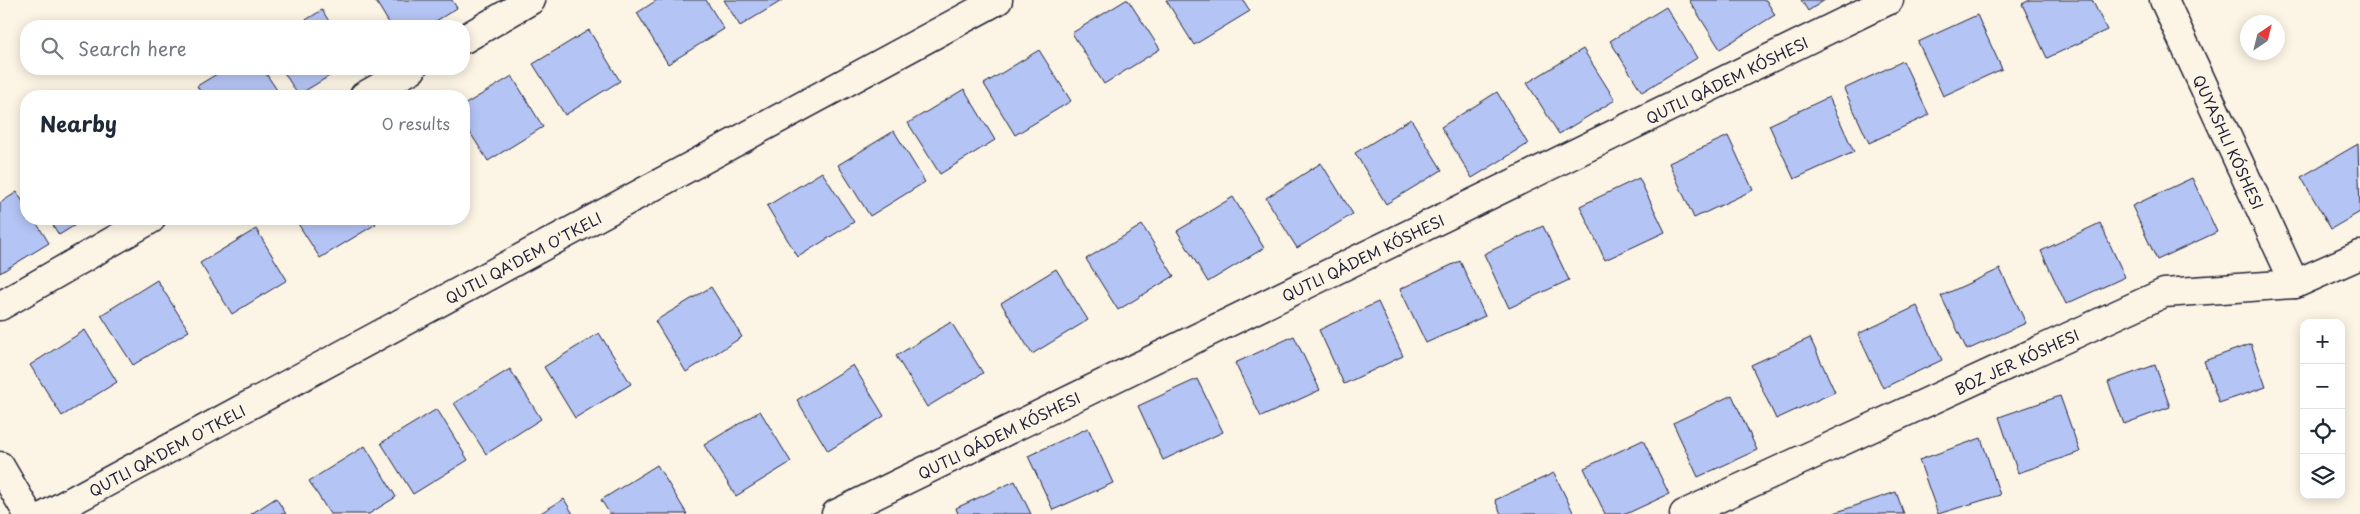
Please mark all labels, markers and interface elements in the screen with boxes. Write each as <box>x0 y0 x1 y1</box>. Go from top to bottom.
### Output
north arrow <box>2240 15 2285 60</box>
search box <box>20 20 470 75</box>
street label: QUTLI QÁDEM KÓSHESI <box>1641 30 1812 129</box>
icon: search <box>38 34 66 62</box>
text: Search here <box>78 34 187 62</box>
street label: QUYASHLI KÓSHESI <box>2188 70 2270 213</box>
text: Nearby <box>40 107 117 139</box>
text: 0 results <box>382 111 450 135</box>
street label: QUTLI QA'DEM O'TKELI <box>441 205 605 309</box>
street label: QUTLI QÁDEM KÓSHESI <box>1277 207 1448 306</box>
map controls <box>2300 319 2345 499</box>
button: + <box>2300 319 2345 364</box>
street label: BOZ JER KÓSHESI <box>1950 322 2083 400</box>
button: − <box>2300 364 2345 409</box>
street label: QUTLI QÁDEM KÓSHESI <box>913 385 1084 484</box>
street label: QUTLI QA'DEM O'TKELI <box>84 398 249 502</box>
button: locate <box>2300 409 2345 454</box>
button: layers <box>2300 454 2345 499</box>

